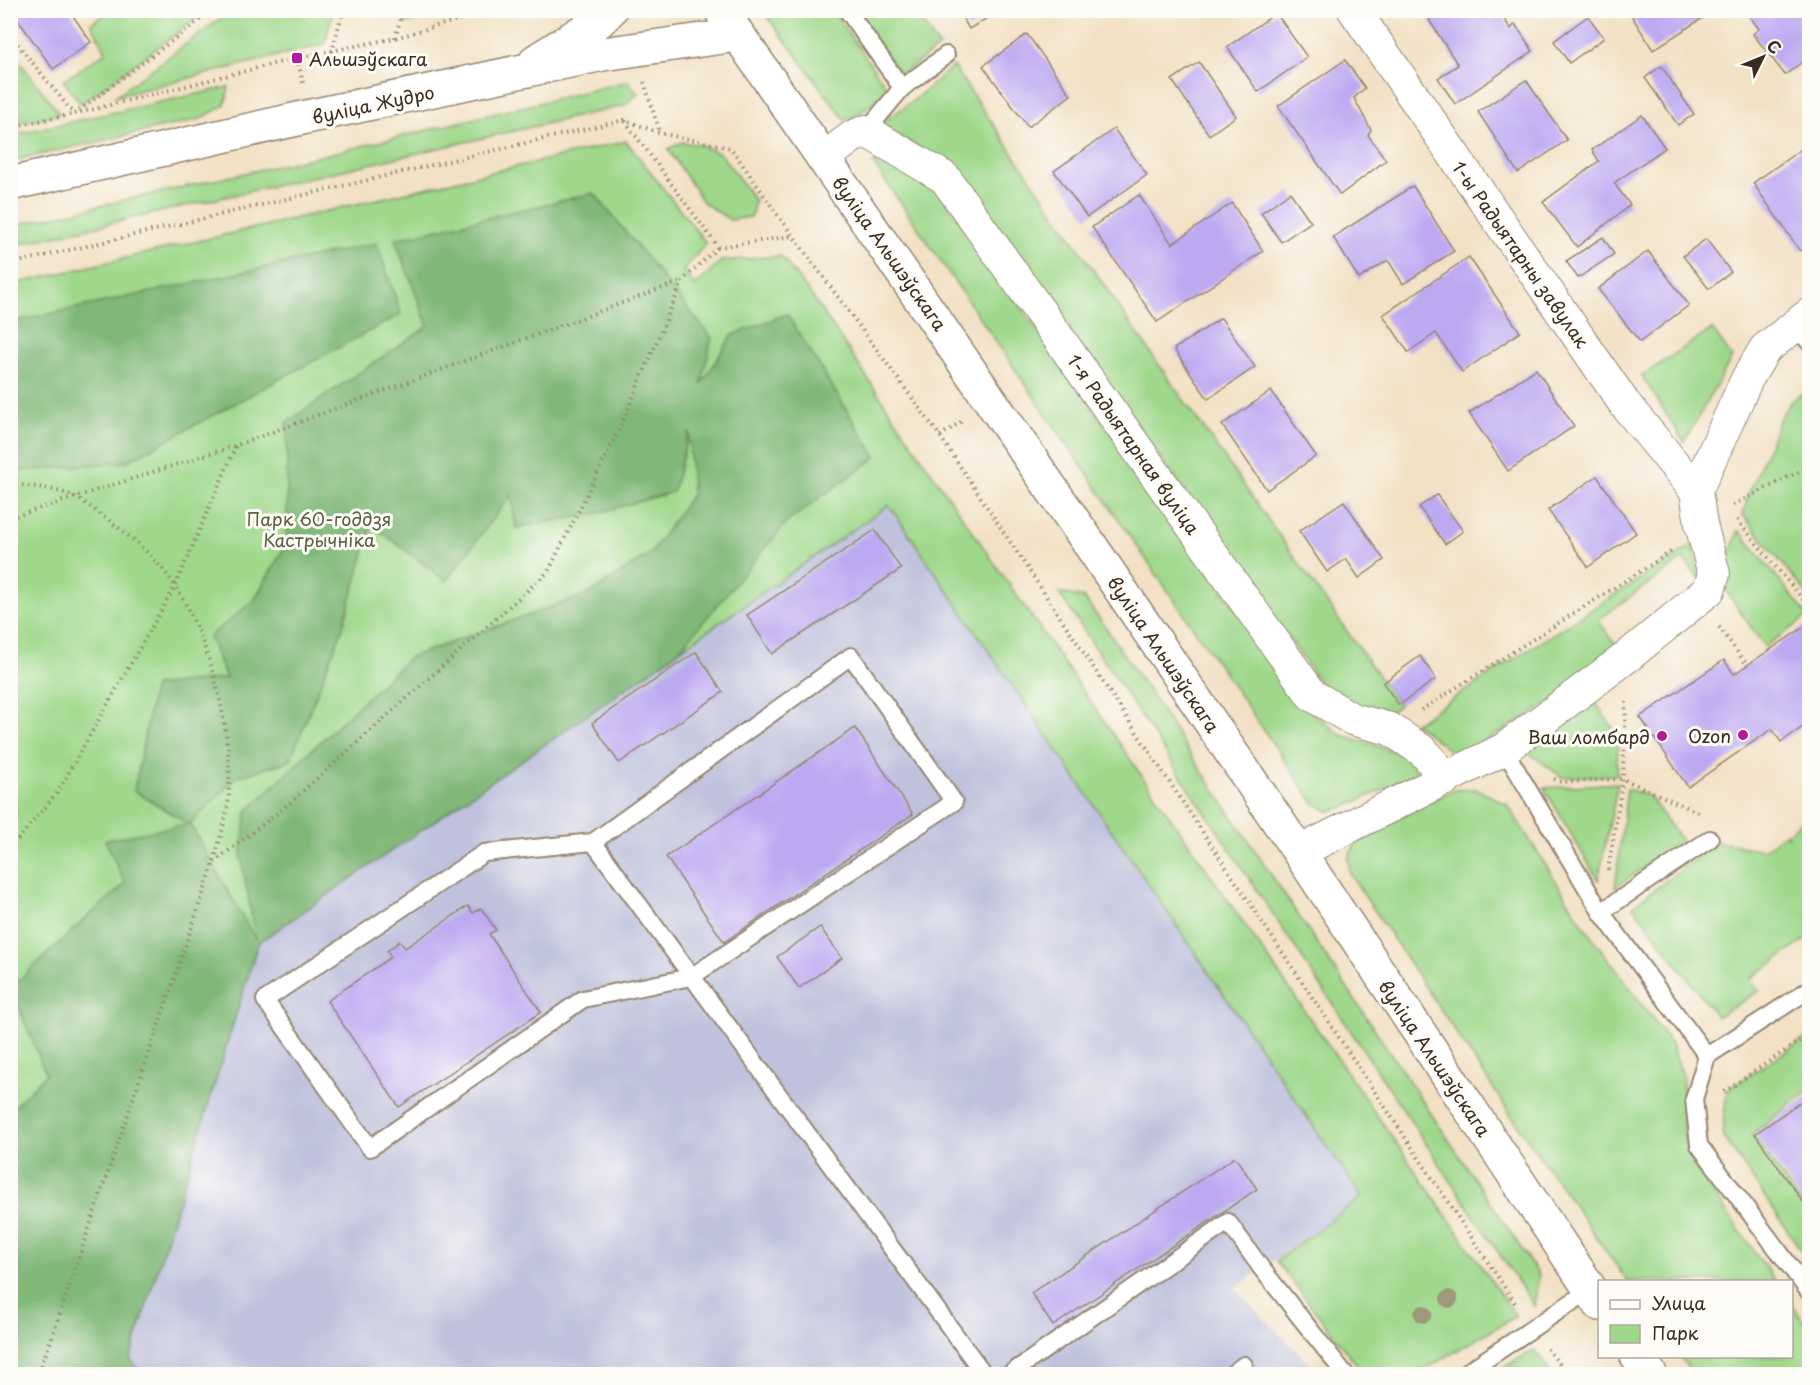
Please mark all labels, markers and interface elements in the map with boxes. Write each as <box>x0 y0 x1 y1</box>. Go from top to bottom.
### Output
north arrow <box>1733 27 1793 87</box>
text: С <box>1762 33 1788 59</box>
place label: Альшэўскага <box>309 45 428 72</box>
marker: Альшэўскага <box>290 51 304 65</box>
street label: вуліца Жудро <box>309 78 437 130</box>
street label: 1-ы Радыятарны завулак <box>1446 155 1596 353</box>
street label: вуліца Альшэўскага <box>826 170 954 336</box>
street label: 1-я Радыятарная вуліца <box>1061 348 1207 540</box>
park label: Парк 60-годдзя Кастрычніка <box>246 505 392 553</box>
street label: вуліца Альшэўскага <box>1101 570 1227 738</box>
place label: Ozon <box>1688 722 1731 749</box>
place label: Ваш ломбард <box>1528 723 1650 750</box>
marker: Ozon <box>1736 728 1750 742</box>
marker: Ваш ломбард <box>1655 729 1669 743</box>
street label: вуліца Альшэўскага <box>1372 974 1498 1142</box>
legend <box>1598 1280 1793 1358</box>
text: Улица <box>1652 1289 1706 1316</box>
text: Парк <box>1652 1319 1699 1346</box>

